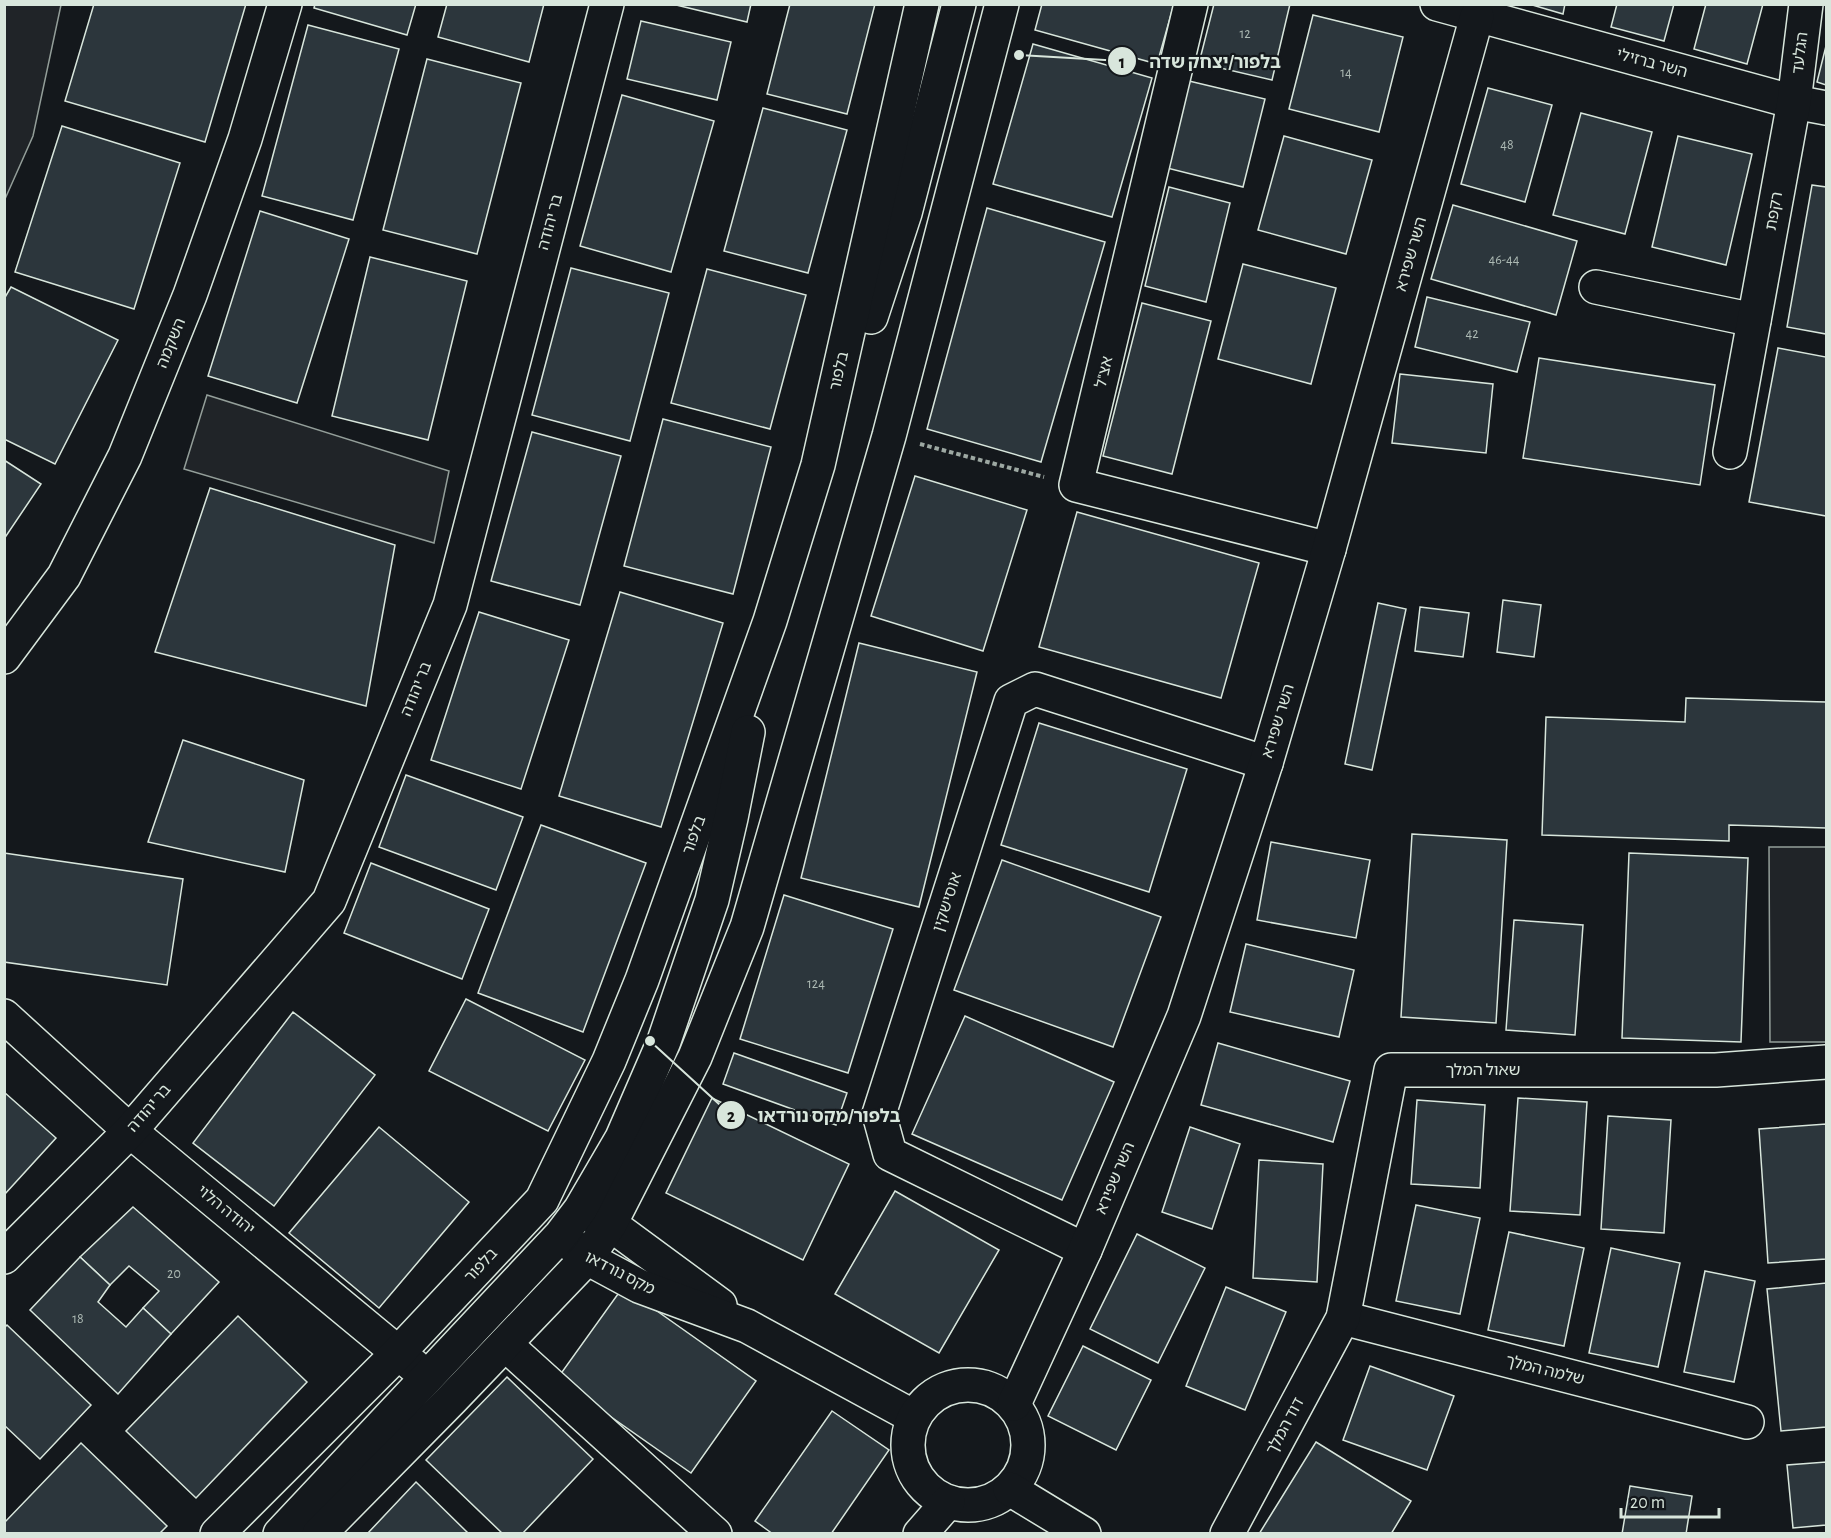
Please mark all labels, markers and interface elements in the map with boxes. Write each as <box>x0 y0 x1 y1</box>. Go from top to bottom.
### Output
house number: 12 <box>1239 27 1251 41</box>
street label: הגלעד <box>1789 31 1811 75</box>
callout: בלפור/יצחק שדה <box>1107 43 1293 79</box>
street label: השר ברזילי <box>1615 46 1689 80</box>
text: 1 <box>1119 54 1125 72</box>
text: בלפור/יצחק שדה <box>1149 54 1281 72</box>
house number: 14 <box>1340 66 1352 80</box>
house number: 48 <box>1500 138 1514 152</box>
street label: רקפת <box>1763 190 1785 232</box>
street label: בר יהודה <box>535 192 565 252</box>
street label: השר שפירא <box>1393 215 1429 293</box>
house number: 46-44 <box>1488 253 1520 267</box>
street label: השקמה <box>154 316 188 370</box>
house number: 42 <box>1465 327 1479 341</box>
street label: בלפור <box>827 350 851 392</box>
street label: אצ"ל <box>1093 355 1115 389</box>
street label: בר יהודה <box>398 659 434 719</box>
street label: השר שפירא <box>1259 682 1297 760</box>
street label: בלפור <box>680 814 708 856</box>
street label: אוסישקין <box>930 870 964 934</box>
house number: 124 <box>807 977 825 991</box>
street label: שאול המלך <box>1446 1062 1520 1078</box>
street label: בר יהודה <box>124 1081 174 1135</box>
callout: בלפור/מקס נורדאו <box>716 1097 913 1133</box>
text: 2 <box>727 1108 736 1126</box>
text: בלפור/מקס נורדאו <box>758 1108 901 1126</box>
street label: השר שפירא <box>1093 1140 1137 1216</box>
street label: יהודה הלוי <box>194 1182 258 1238</box>
street label: בלפור <box>462 1245 500 1285</box>
street label: מקס נורדאו <box>582 1249 658 1297</box>
house number: 20 <box>167 1267 181 1281</box>
house number: 18 <box>72 1312 84 1326</box>
street label: שלמה המלך <box>1504 1353 1586 1387</box>
street label: דוד המלך <box>1263 1395 1307 1457</box>
scale bar <box>1621 1481 1718 1519</box>
text: 20 m <box>1630 1494 1665 1512</box>

